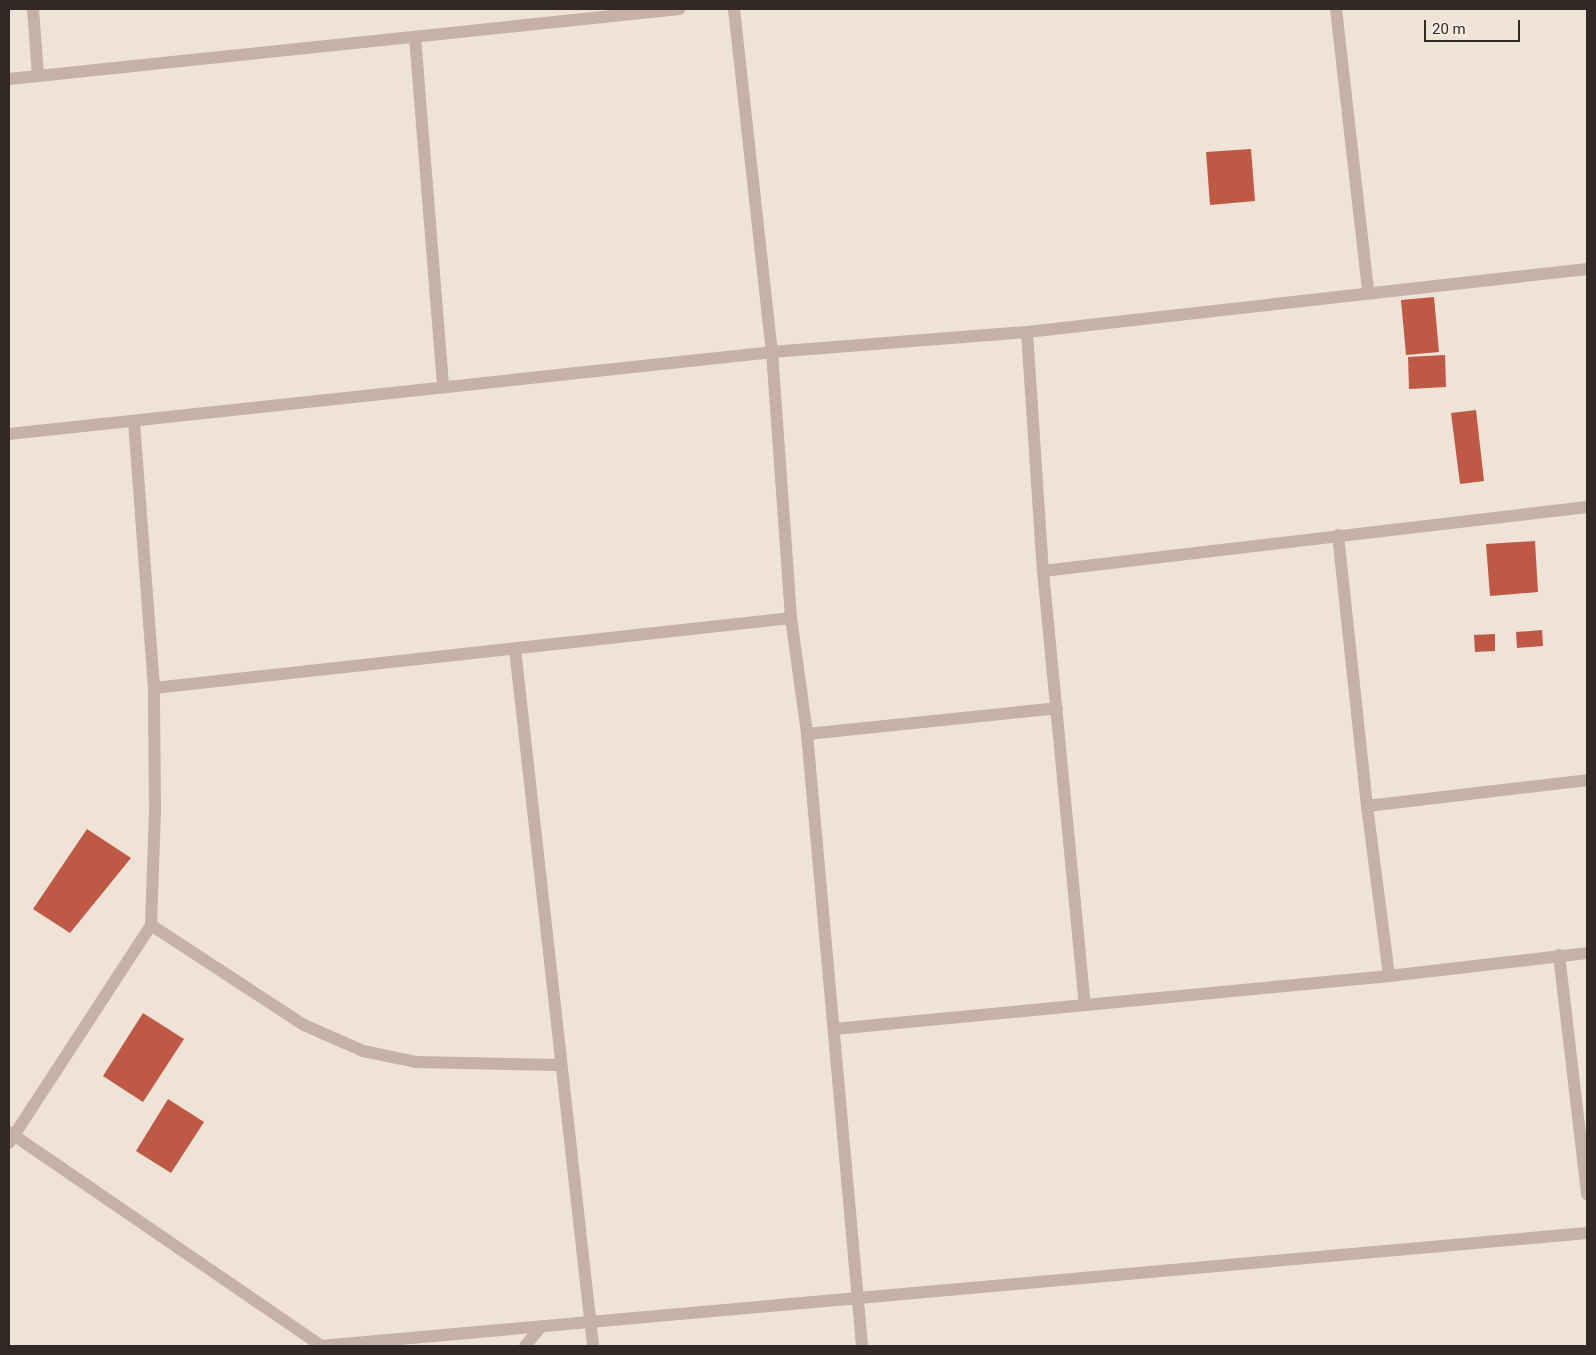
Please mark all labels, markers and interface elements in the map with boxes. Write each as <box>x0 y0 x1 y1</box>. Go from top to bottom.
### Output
scale bar <box>1426 10 1522 42</box>
text: 20 m <box>1432 20 1466 38</box>

